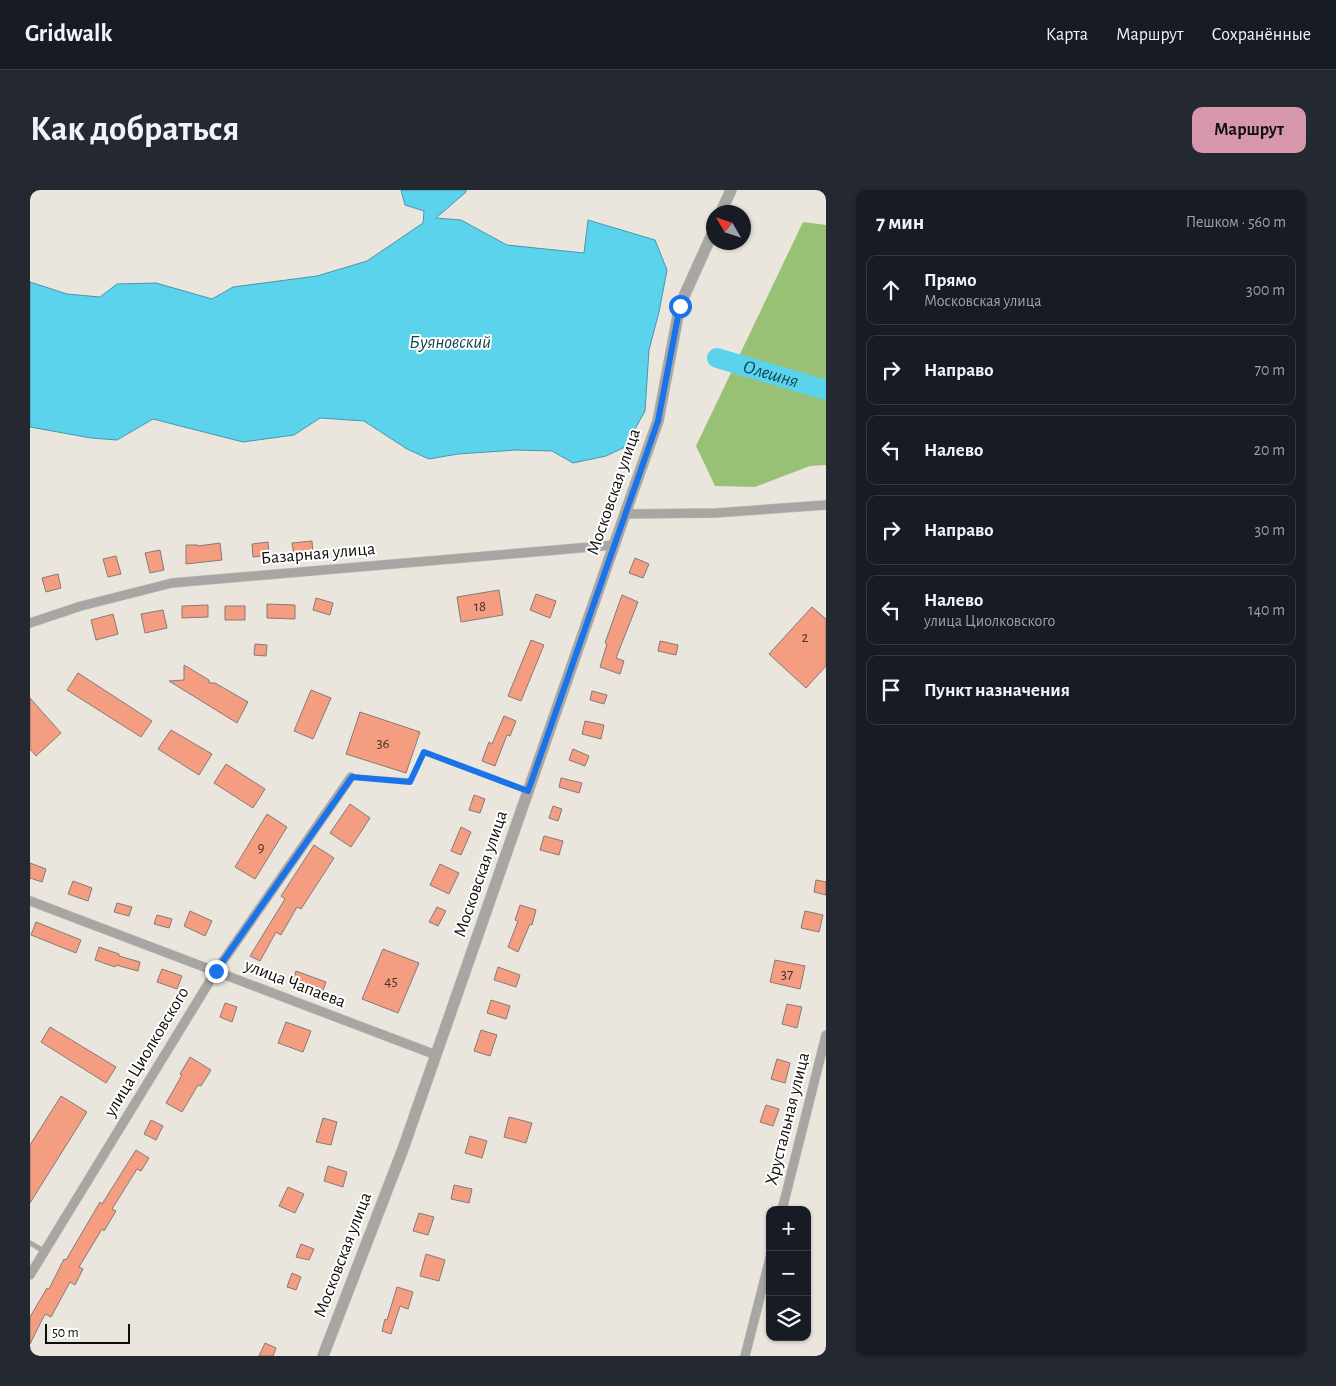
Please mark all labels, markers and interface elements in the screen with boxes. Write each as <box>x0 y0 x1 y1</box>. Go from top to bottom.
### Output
text: Gridwalk <box>25 22 112 46</box>
text: Карта <box>1046 26 1088 44</box>
text: Маршрут <box>1116 26 1184 44</box>
text: Сохранённые <box>1212 26 1311 44</box>
button: Маршрут <box>1192 107 1306 153</box>
text: Как добраться <box>30 112 239 147</box>
north arrow <box>706 205 751 250</box>
text: 7 мин <box>876 212 924 233</box>
text: Пешком · 560 m <box>1186 214 1286 230</box>
text: Прямо <box>924 271 977 290</box>
icon: ahead <box>877 276 905 304</box>
text: 300 m <box>1246 282 1285 298</box>
text: Московская улица <box>924 293 1042 309</box>
route start <box>669 295 692 318</box>
water label: Буяновский <box>409 333 491 352</box>
icon: right <box>877 356 905 384</box>
water label: Олешня <box>741 357 801 391</box>
text: Направо <box>924 361 994 380</box>
text: 70 m <box>1254 362 1285 378</box>
street label: Московская улица <box>584 426 644 558</box>
icon: left <box>877 436 905 464</box>
text: Налево <box>924 441 983 460</box>
text: 20 m <box>1254 442 1285 458</box>
icon: right <box>877 516 905 544</box>
text: Направо <box>924 521 994 540</box>
text: 30 m <box>1255 522 1285 538</box>
street label: Базарная улица <box>260 540 376 568</box>
text: Налево <box>924 591 983 610</box>
icon: left <box>877 596 905 624</box>
house number: 18 <box>474 599 486 614</box>
text: 140 m <box>1248 602 1285 618</box>
text: улица Циолковского <box>924 613 1055 629</box>
house number: 2 <box>802 630 809 645</box>
icon: arrive <box>877 676 905 704</box>
text: Пункт назначения <box>924 681 1070 700</box>
house number: 36 <box>376 736 390 751</box>
street label: Московская улица <box>451 808 511 940</box>
house number: 9 <box>257 840 265 855</box>
street label: улица Чапаева <box>241 956 348 1011</box>
route end <box>205 960 228 983</box>
house number: 37 <box>781 967 793 982</box>
house number: 45 <box>384 974 398 989</box>
street label: улица Циолковского <box>101 984 193 1121</box>
street label: Хрустальная улица <box>763 1051 813 1187</box>
street label: Московская улица <box>311 1190 375 1320</box>
map controls <box>766 1206 811 1341</box>
button: + <box>766 1206 811 1251</box>
button: − <box>766 1251 811 1296</box>
button: layers <box>766 1296 811 1341</box>
scale bar <box>45 1321 130 1344</box>
text: 50 m <box>52 1326 79 1340</box>

